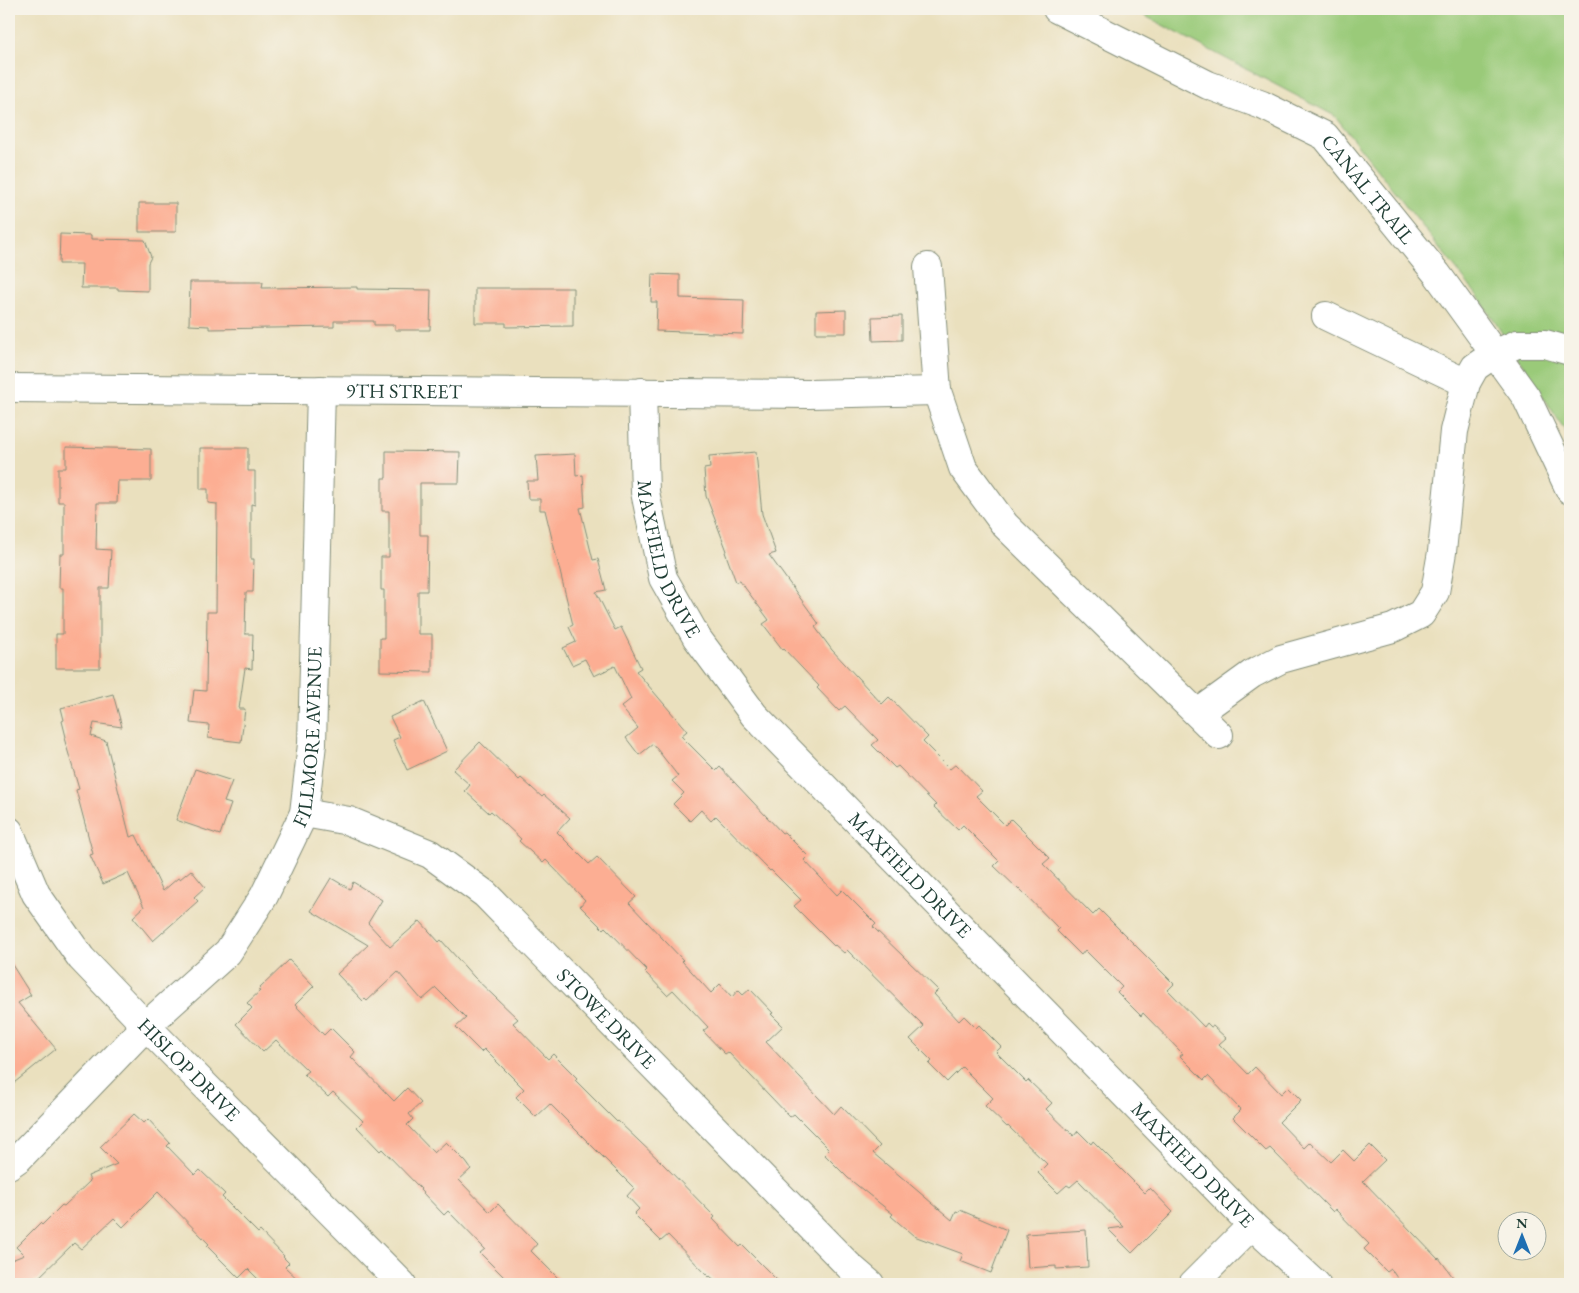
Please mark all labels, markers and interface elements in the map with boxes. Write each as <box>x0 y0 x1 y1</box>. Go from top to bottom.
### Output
street label: CANAL TRAIL <box>1316 129 1421 249</box>
street label: 9TH STREET <box>346 378 463 404</box>
street label: MAXFIELD DRIVE <box>632 480 707 642</box>
street label: FILLMORE AVENUE <box>286 646 327 831</box>
street label: MAXFIELD DRIVE <box>843 806 977 943</box>
street label: STOWE DRIVE <box>551 962 662 1074</box>
street label: HISLOP DRIVE <box>132 1012 246 1127</box>
street label: MAXFIELD DRIVE <box>1126 1096 1260 1233</box>
north arrow <box>1496 1210 1546 1260</box>
text: N <box>1516 1214 1528 1232</box>

